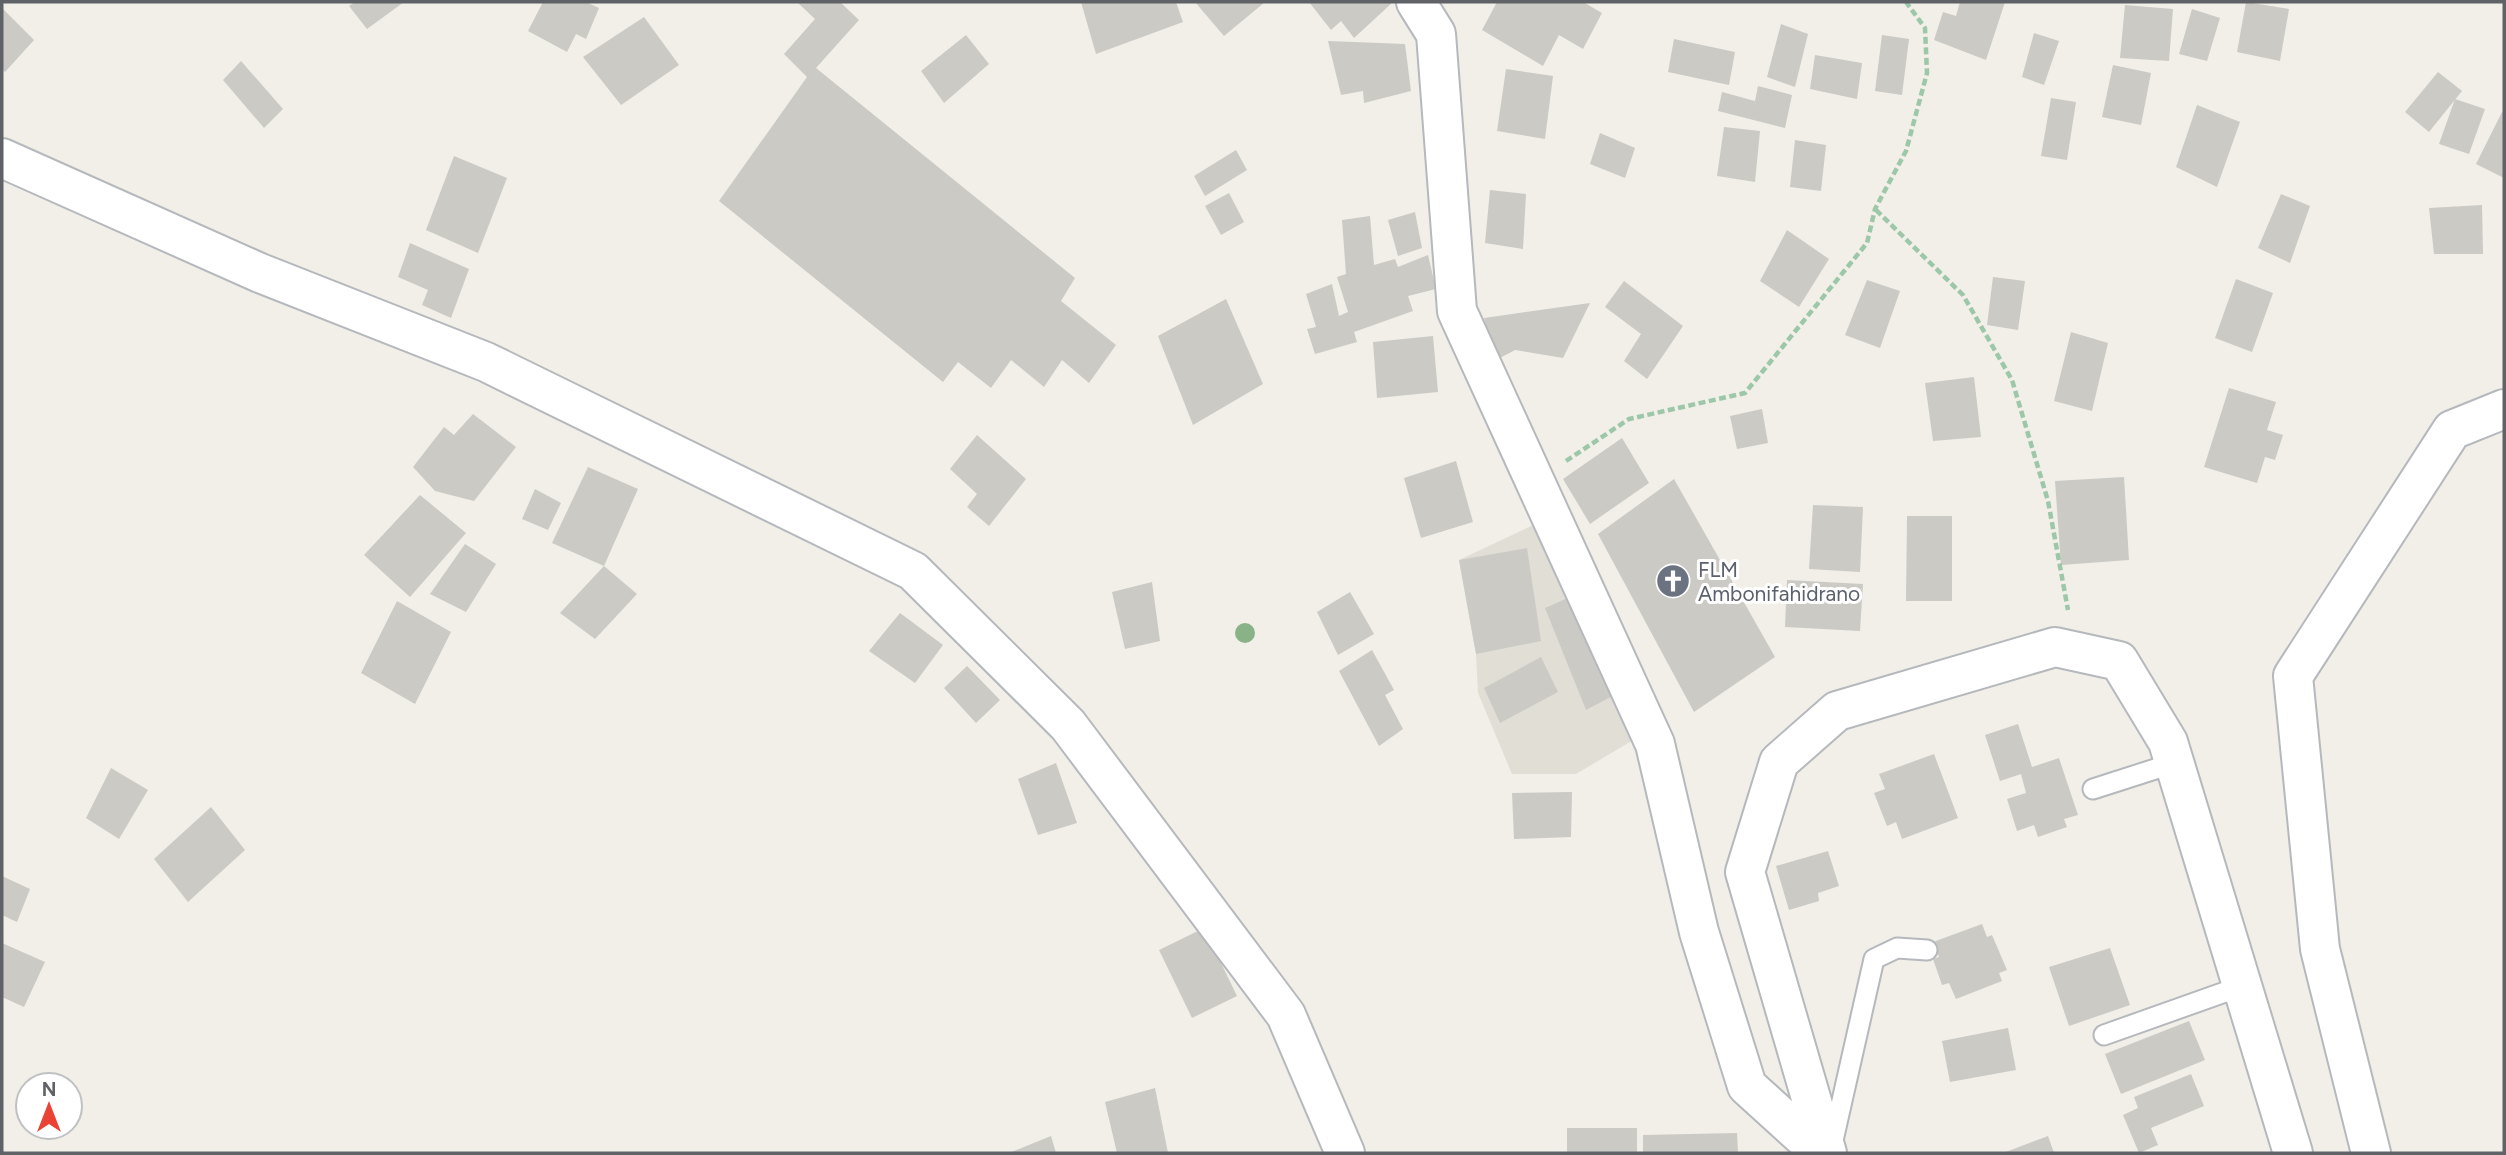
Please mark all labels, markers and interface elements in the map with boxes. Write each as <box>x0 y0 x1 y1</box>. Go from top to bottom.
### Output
place label: FLM Ambonifahidrano <box>1698 557 1860 606</box>
church icon: FLM Ambonifahidrano <box>1654 562 1692 600</box>
north arrow <box>14 1071 84 1141</box>
text: N <box>42 1078 56 1101</box>

